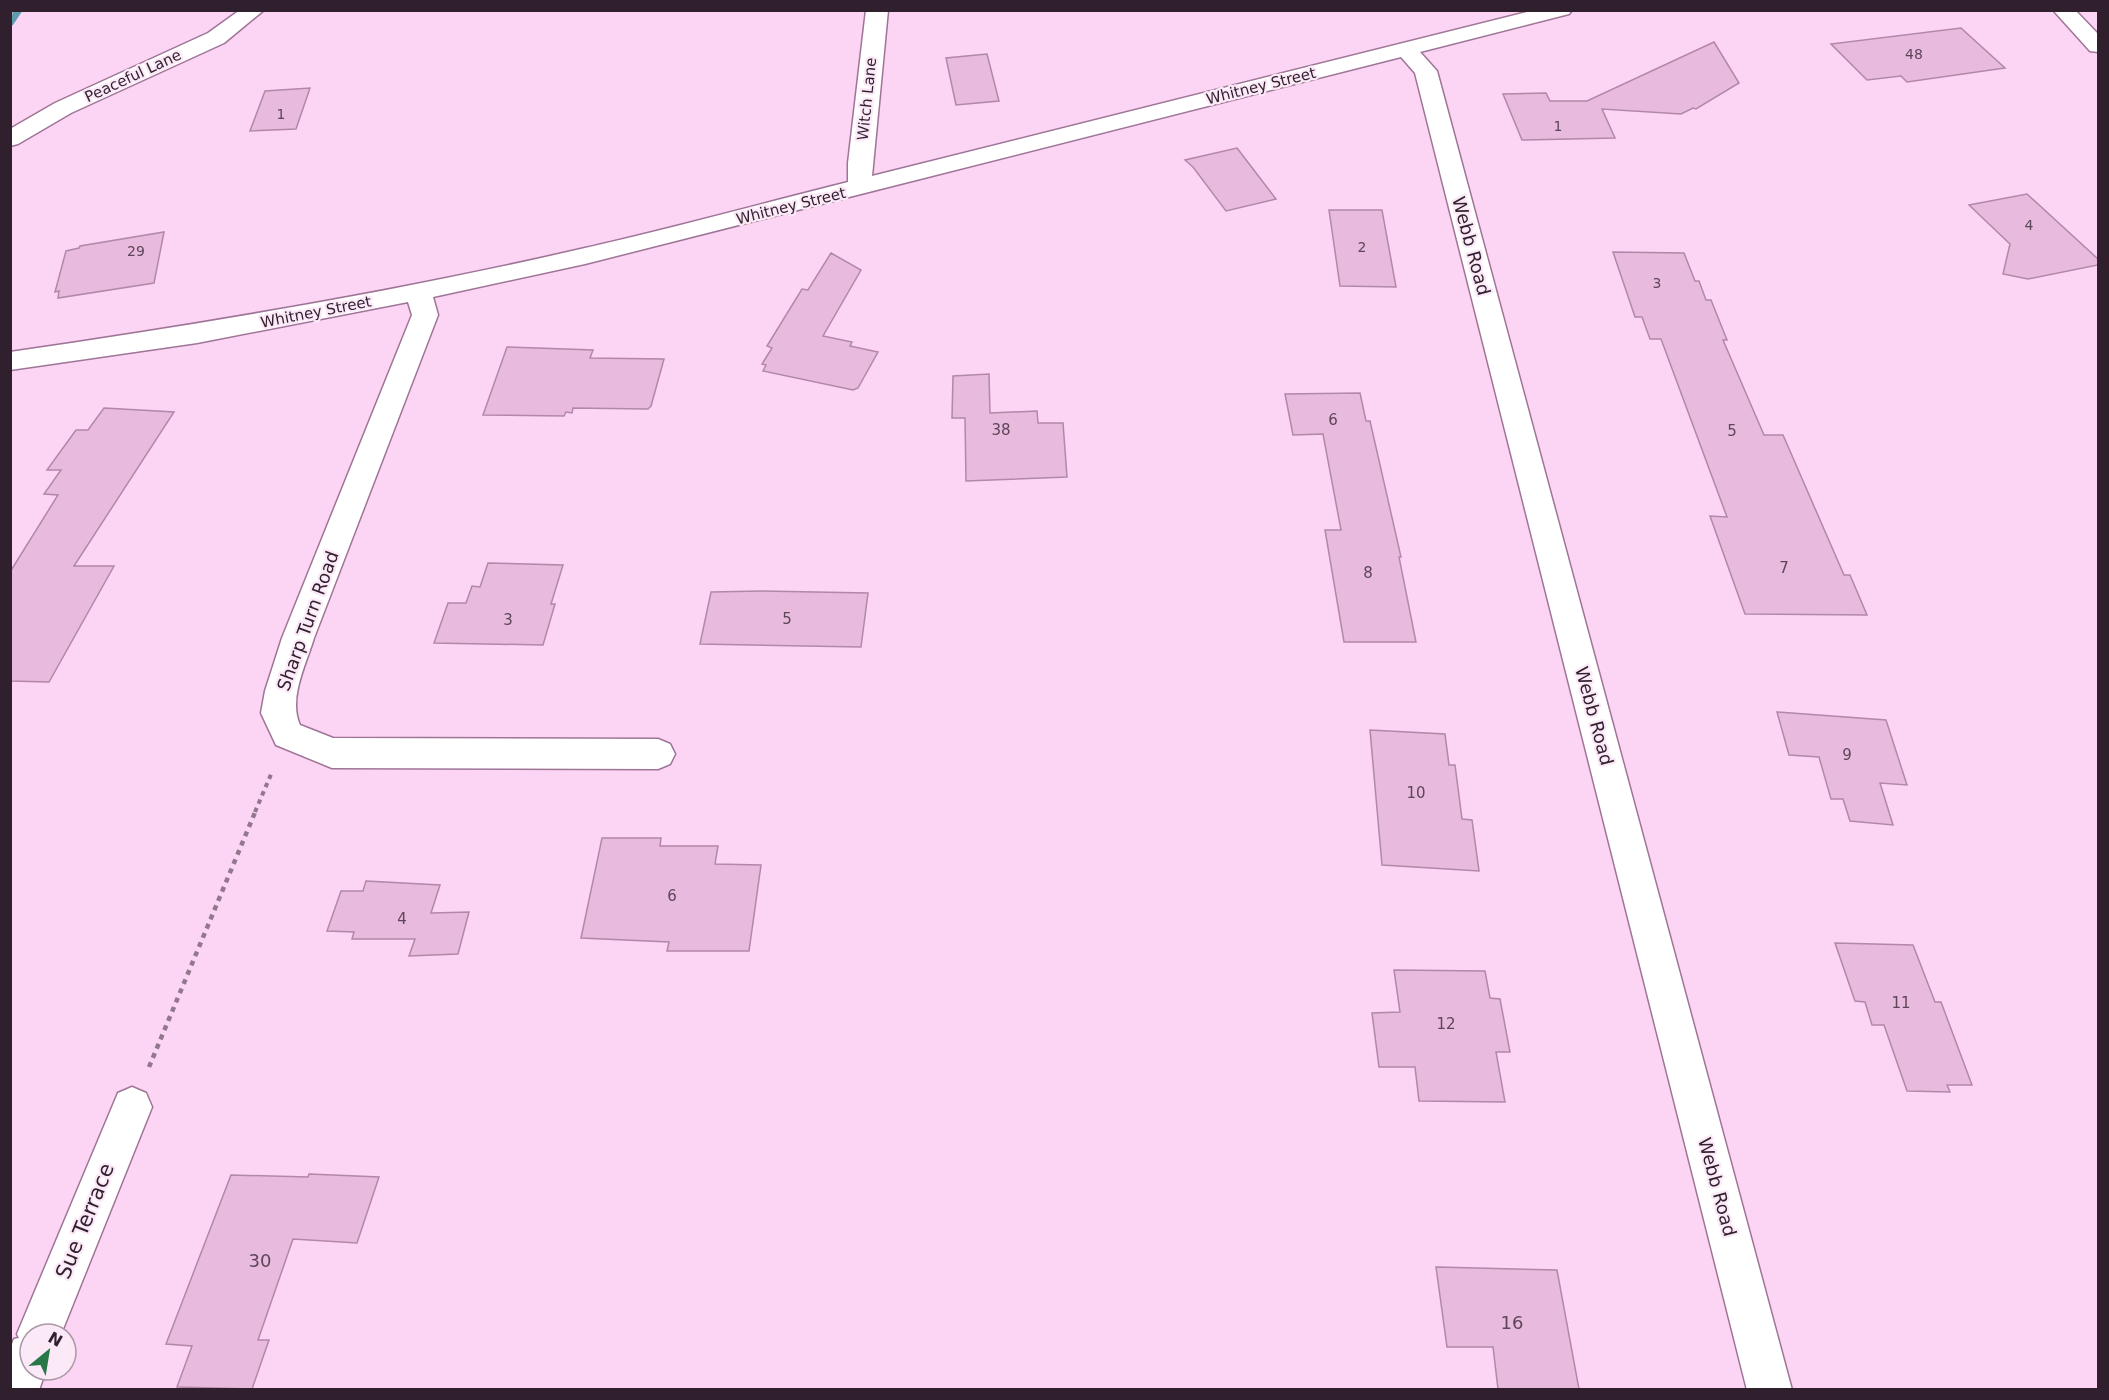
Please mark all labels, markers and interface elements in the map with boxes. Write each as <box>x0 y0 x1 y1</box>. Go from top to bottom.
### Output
street label: Peaceful Lane <box>82 46 184 106</box>
house number: 48 <box>1905 46 1923 62</box>
street label: Witch Lane <box>854 57 880 141</box>
street label: Whitney Street <box>1204 64 1318 108</box>
house number: 1 <box>277 106 285 122</box>
house number: 1 <box>1554 118 1562 134</box>
street label: Whitney Street <box>734 184 848 228</box>
street label: Webb Road <box>1448 194 1495 298</box>
house number: 4 <box>2025 217 2034 233</box>
house number: 2 <box>1358 239 1366 255</box>
house number: 29 <box>127 243 145 259</box>
house number: 3 <box>1653 275 1661 291</box>
street label: Whitney Street <box>259 292 373 332</box>
house number: 6 <box>1328 411 1338 429</box>
house number: 38 <box>991 421 1011 439</box>
house number: 5 <box>1727 422 1737 440</box>
street label: Sharp Turn Road <box>272 548 343 694</box>
house number: 7 <box>1779 559 1789 577</box>
house number: 8 <box>1363 564 1373 582</box>
house number: 5 <box>782 610 792 628</box>
house number: 3 <box>503 611 513 629</box>
street label: Webb Road <box>1571 664 1618 768</box>
house number: 9 <box>1842 746 1852 764</box>
house number: 10 <box>1406 784 1426 802</box>
house number: 6 <box>667 887 677 905</box>
house number: 4 <box>397 910 407 928</box>
house number: 11 <box>1891 994 1911 1012</box>
house number: 12 <box>1436 1015 1456 1033</box>
street label: Webb Road <box>1694 1135 1741 1239</box>
street label: Sue Terrace <box>51 1160 119 1282</box>
house number: 30 <box>249 1250 271 1271</box>
house number: 16 <box>1501 1312 1523 1333</box>
north arrow <box>18 1322 78 1382</box>
text: N <box>45 1328 66 1351</box>

